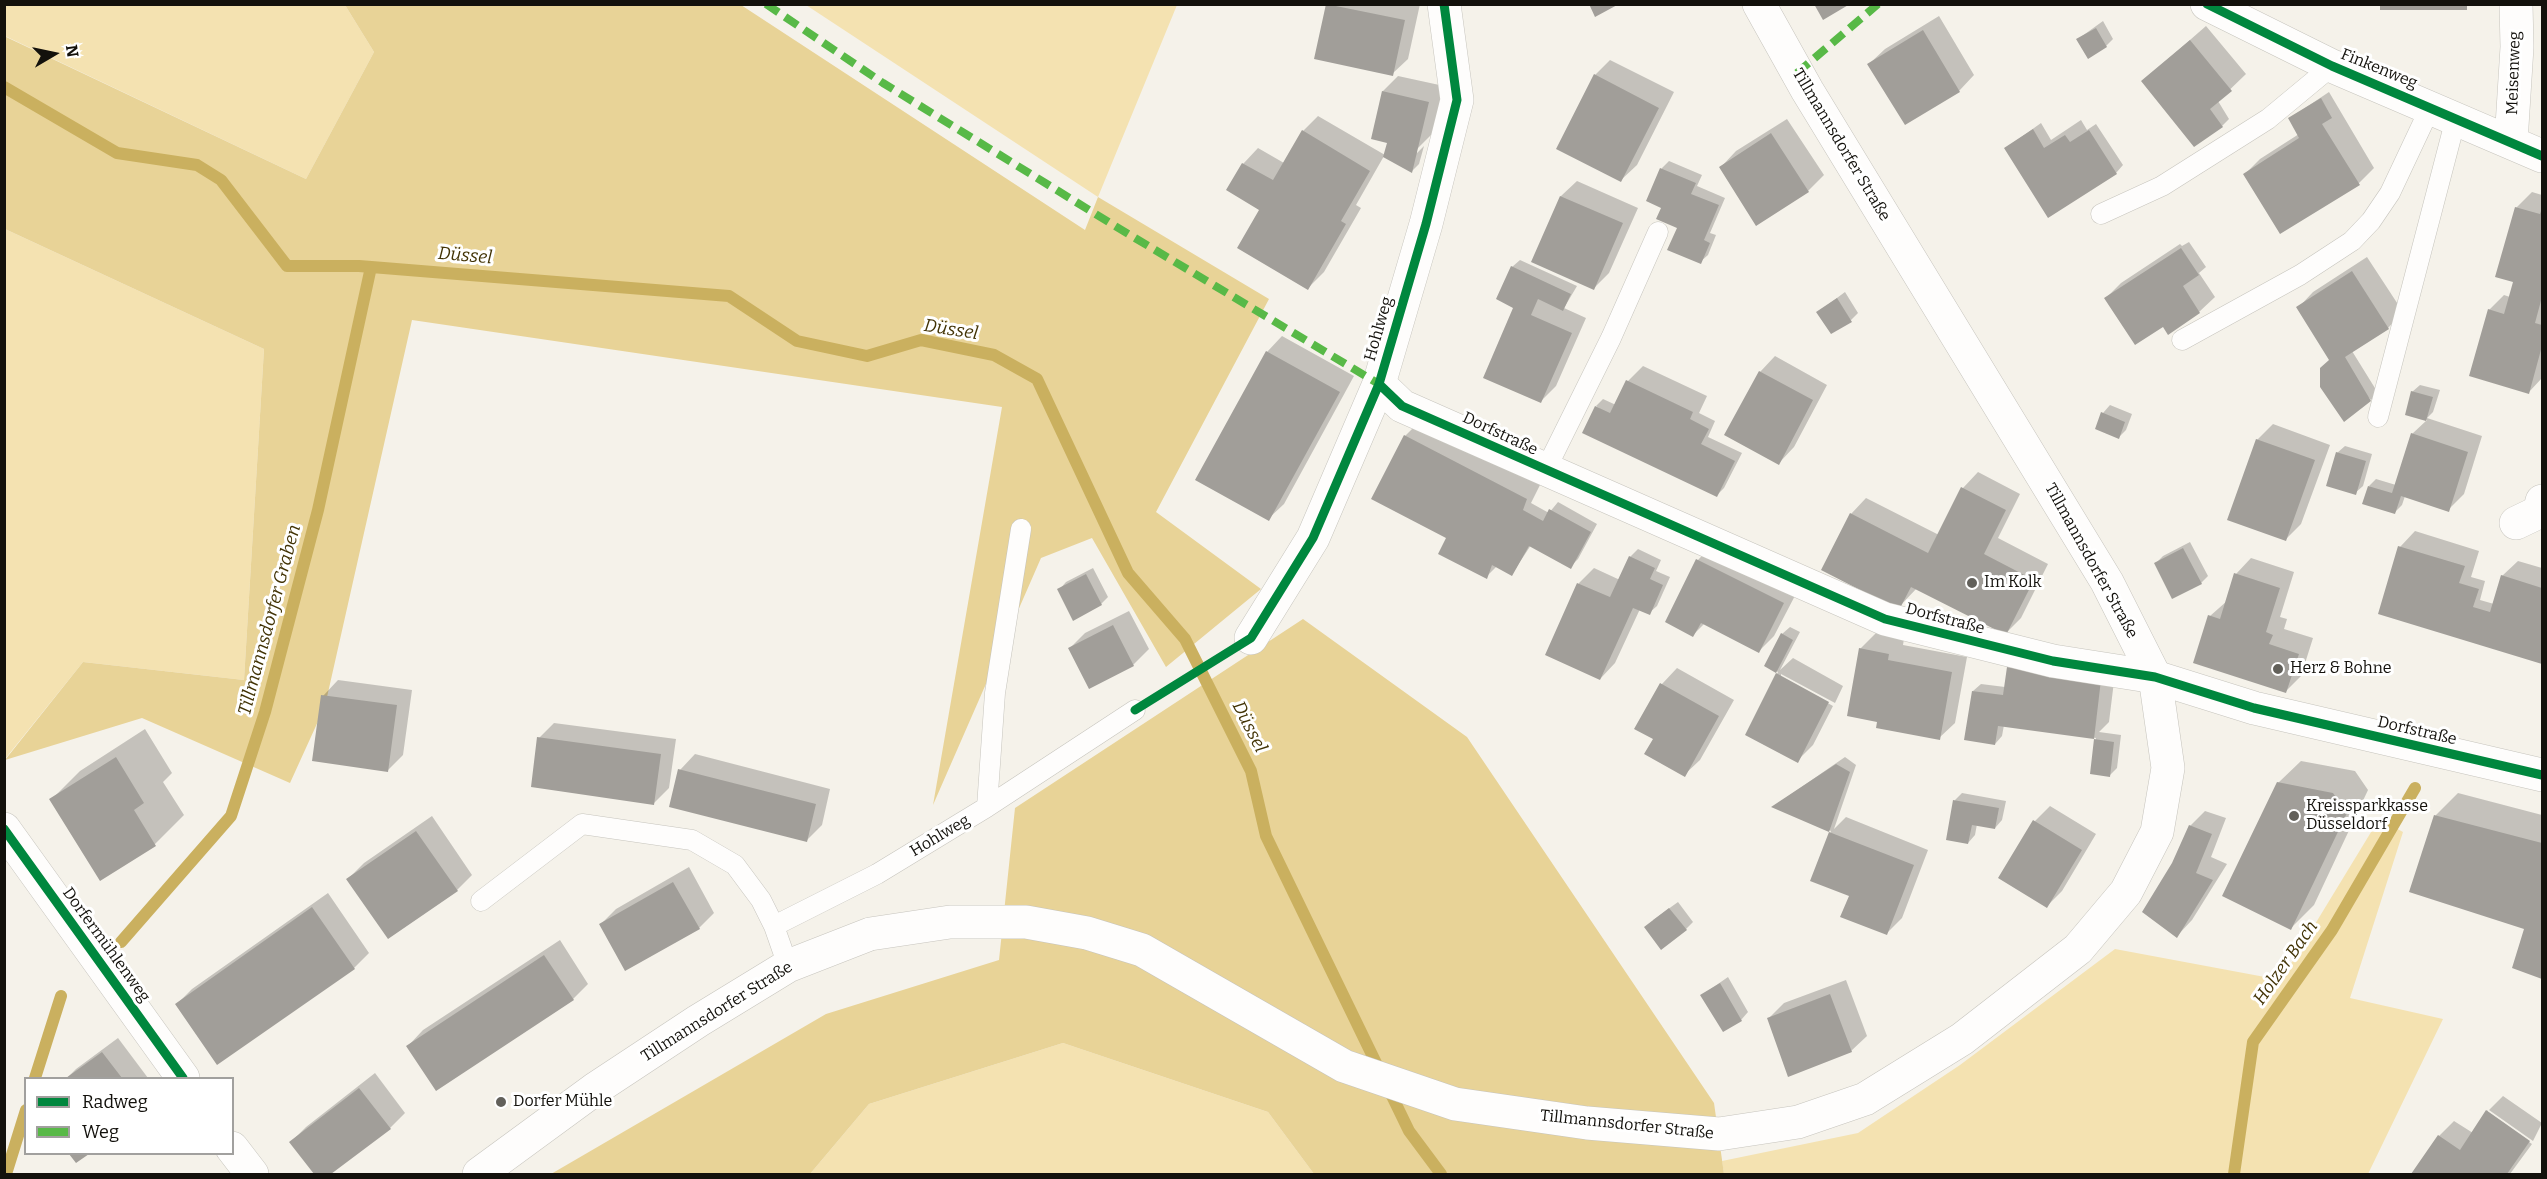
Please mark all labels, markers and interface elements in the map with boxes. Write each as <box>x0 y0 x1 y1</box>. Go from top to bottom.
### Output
north arrow <box>24 24 84 84</box>
street label: Meisenweg <box>2503 31 2525 115</box>
text: N <box>62 44 83 59</box>
street label: Finkenweg <box>2338 45 2420 93</box>
street label: Tillmannsdorfer Straße <box>1788 65 1894 225</box>
water label: Düssel <box>437 243 493 269</box>
street label: Hohlweg <box>1361 295 1397 363</box>
water label: Düssel <box>922 315 980 345</box>
street label: Dorfstraße <box>1459 408 1541 460</box>
street label: Tillmannsdorfer Straße <box>2040 480 2142 642</box>
water label: Tillmannsdorfer Graben <box>234 522 306 718</box>
place label: Im Kolk <box>1984 573 2042 593</box>
marker: Im Kolk <box>1965 576 1979 590</box>
street label: Dorfstraße <box>1904 599 1986 639</box>
place label: Herz & Bohne <box>2290 659 2392 679</box>
marker: Herz & Bohne <box>2271 662 2285 676</box>
water label: Düssel <box>1227 698 1271 756</box>
street label: Dorfstraße <box>2375 713 2459 749</box>
place label: Kreissparkkasse Düsseldorf <box>2306 797 2428 835</box>
marker: Kreissparkkasse Düsseldorf <box>2287 809 2301 823</box>
street label: Hohlweg <box>907 811 973 861</box>
street label: Dorfermühlenweg <box>58 884 154 1006</box>
water label: Holzer Bach <box>2249 917 2323 1009</box>
street label: Tillmannsdorfer Straße <box>638 958 796 1066</box>
legend <box>24 1077 234 1155</box>
text: Radweg <box>82 1091 148 1113</box>
place label: Dorfer Mühle <box>513 1092 612 1112</box>
marker: Dorfer Mühle <box>494 1095 508 1109</box>
street label: Tillmannsdorfer Straße <box>1539 1106 1715 1144</box>
text: Weg <box>82 1121 119 1143</box>

